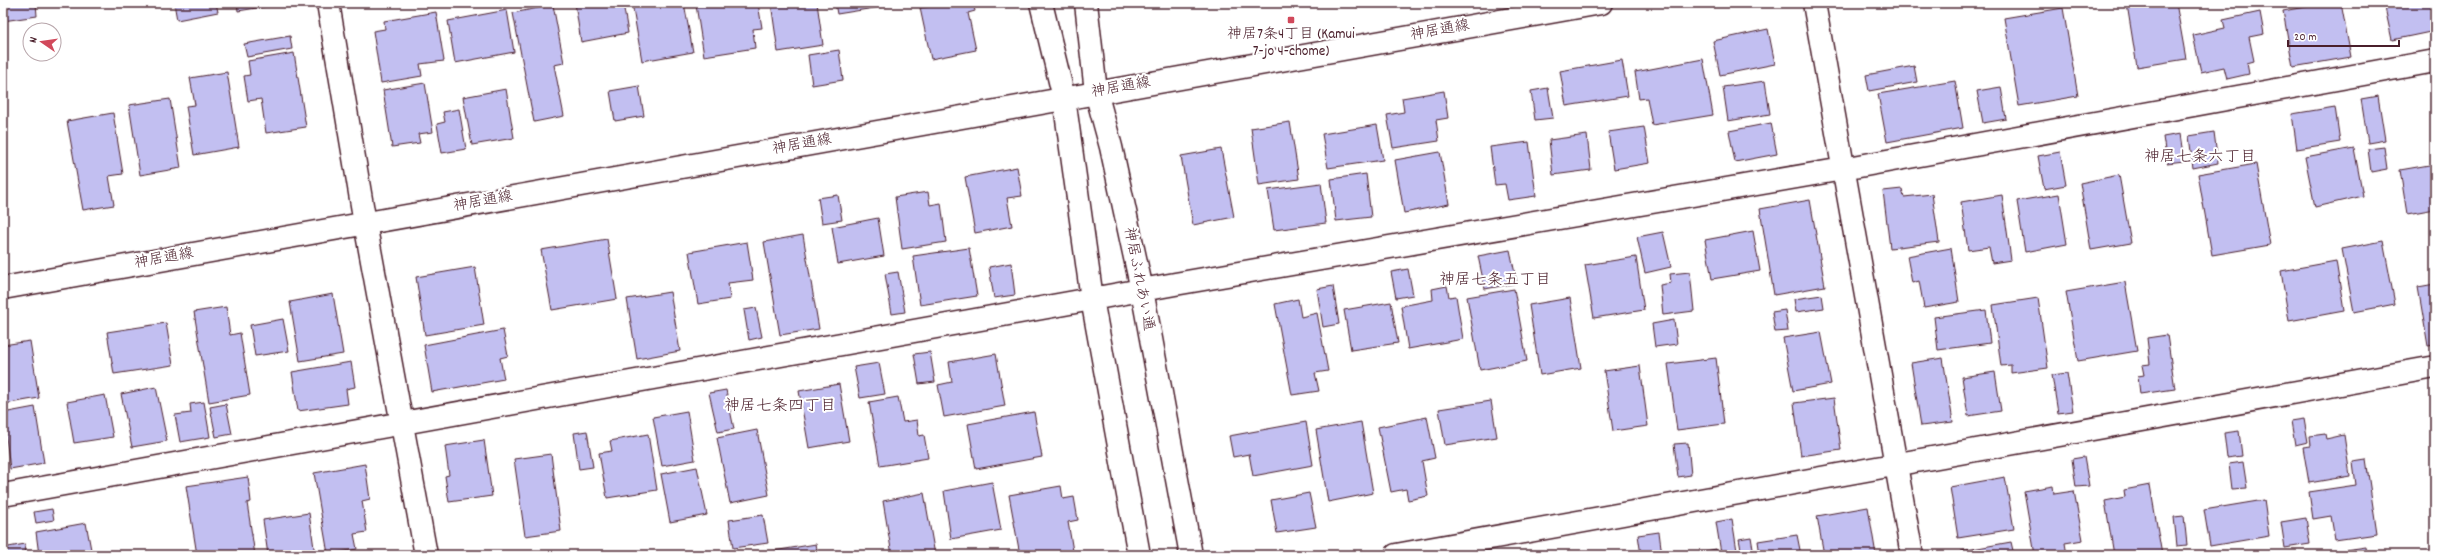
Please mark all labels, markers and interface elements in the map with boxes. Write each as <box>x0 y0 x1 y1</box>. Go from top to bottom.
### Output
marker: 神居7条4丁目 (Kamui 7-jo 4-chome) <box>1286 15 1296 25</box>
street label: 神居通線 <box>1409 15 1471 47</box>
north arrow <box>22 22 62 62</box>
scale bar <box>2288 22 2399 48</box>
place label: 神居7条4丁目 (Kamui 7-jo 4-chome) <box>1227 24 1355 63</box>
text: 20 m <box>2294 29 2317 46</box>
text: N <box>26 35 43 45</box>
street label: 神居通線 <box>1090 72 1152 104</box>
street label: 神居通線 <box>771 129 833 161</box>
district label: 神居七条六丁目 <box>2144 146 2256 169</box>
street label: 神居通線 <box>452 186 514 218</box>
street label: 神居ふれあい通 <box>1117 225 1159 333</box>
street label: 神居通線 <box>133 243 195 275</box>
district label: 神居七条五丁目 <box>1439 269 1551 292</box>
district label: 神居七条四丁目 <box>724 395 836 418</box>

